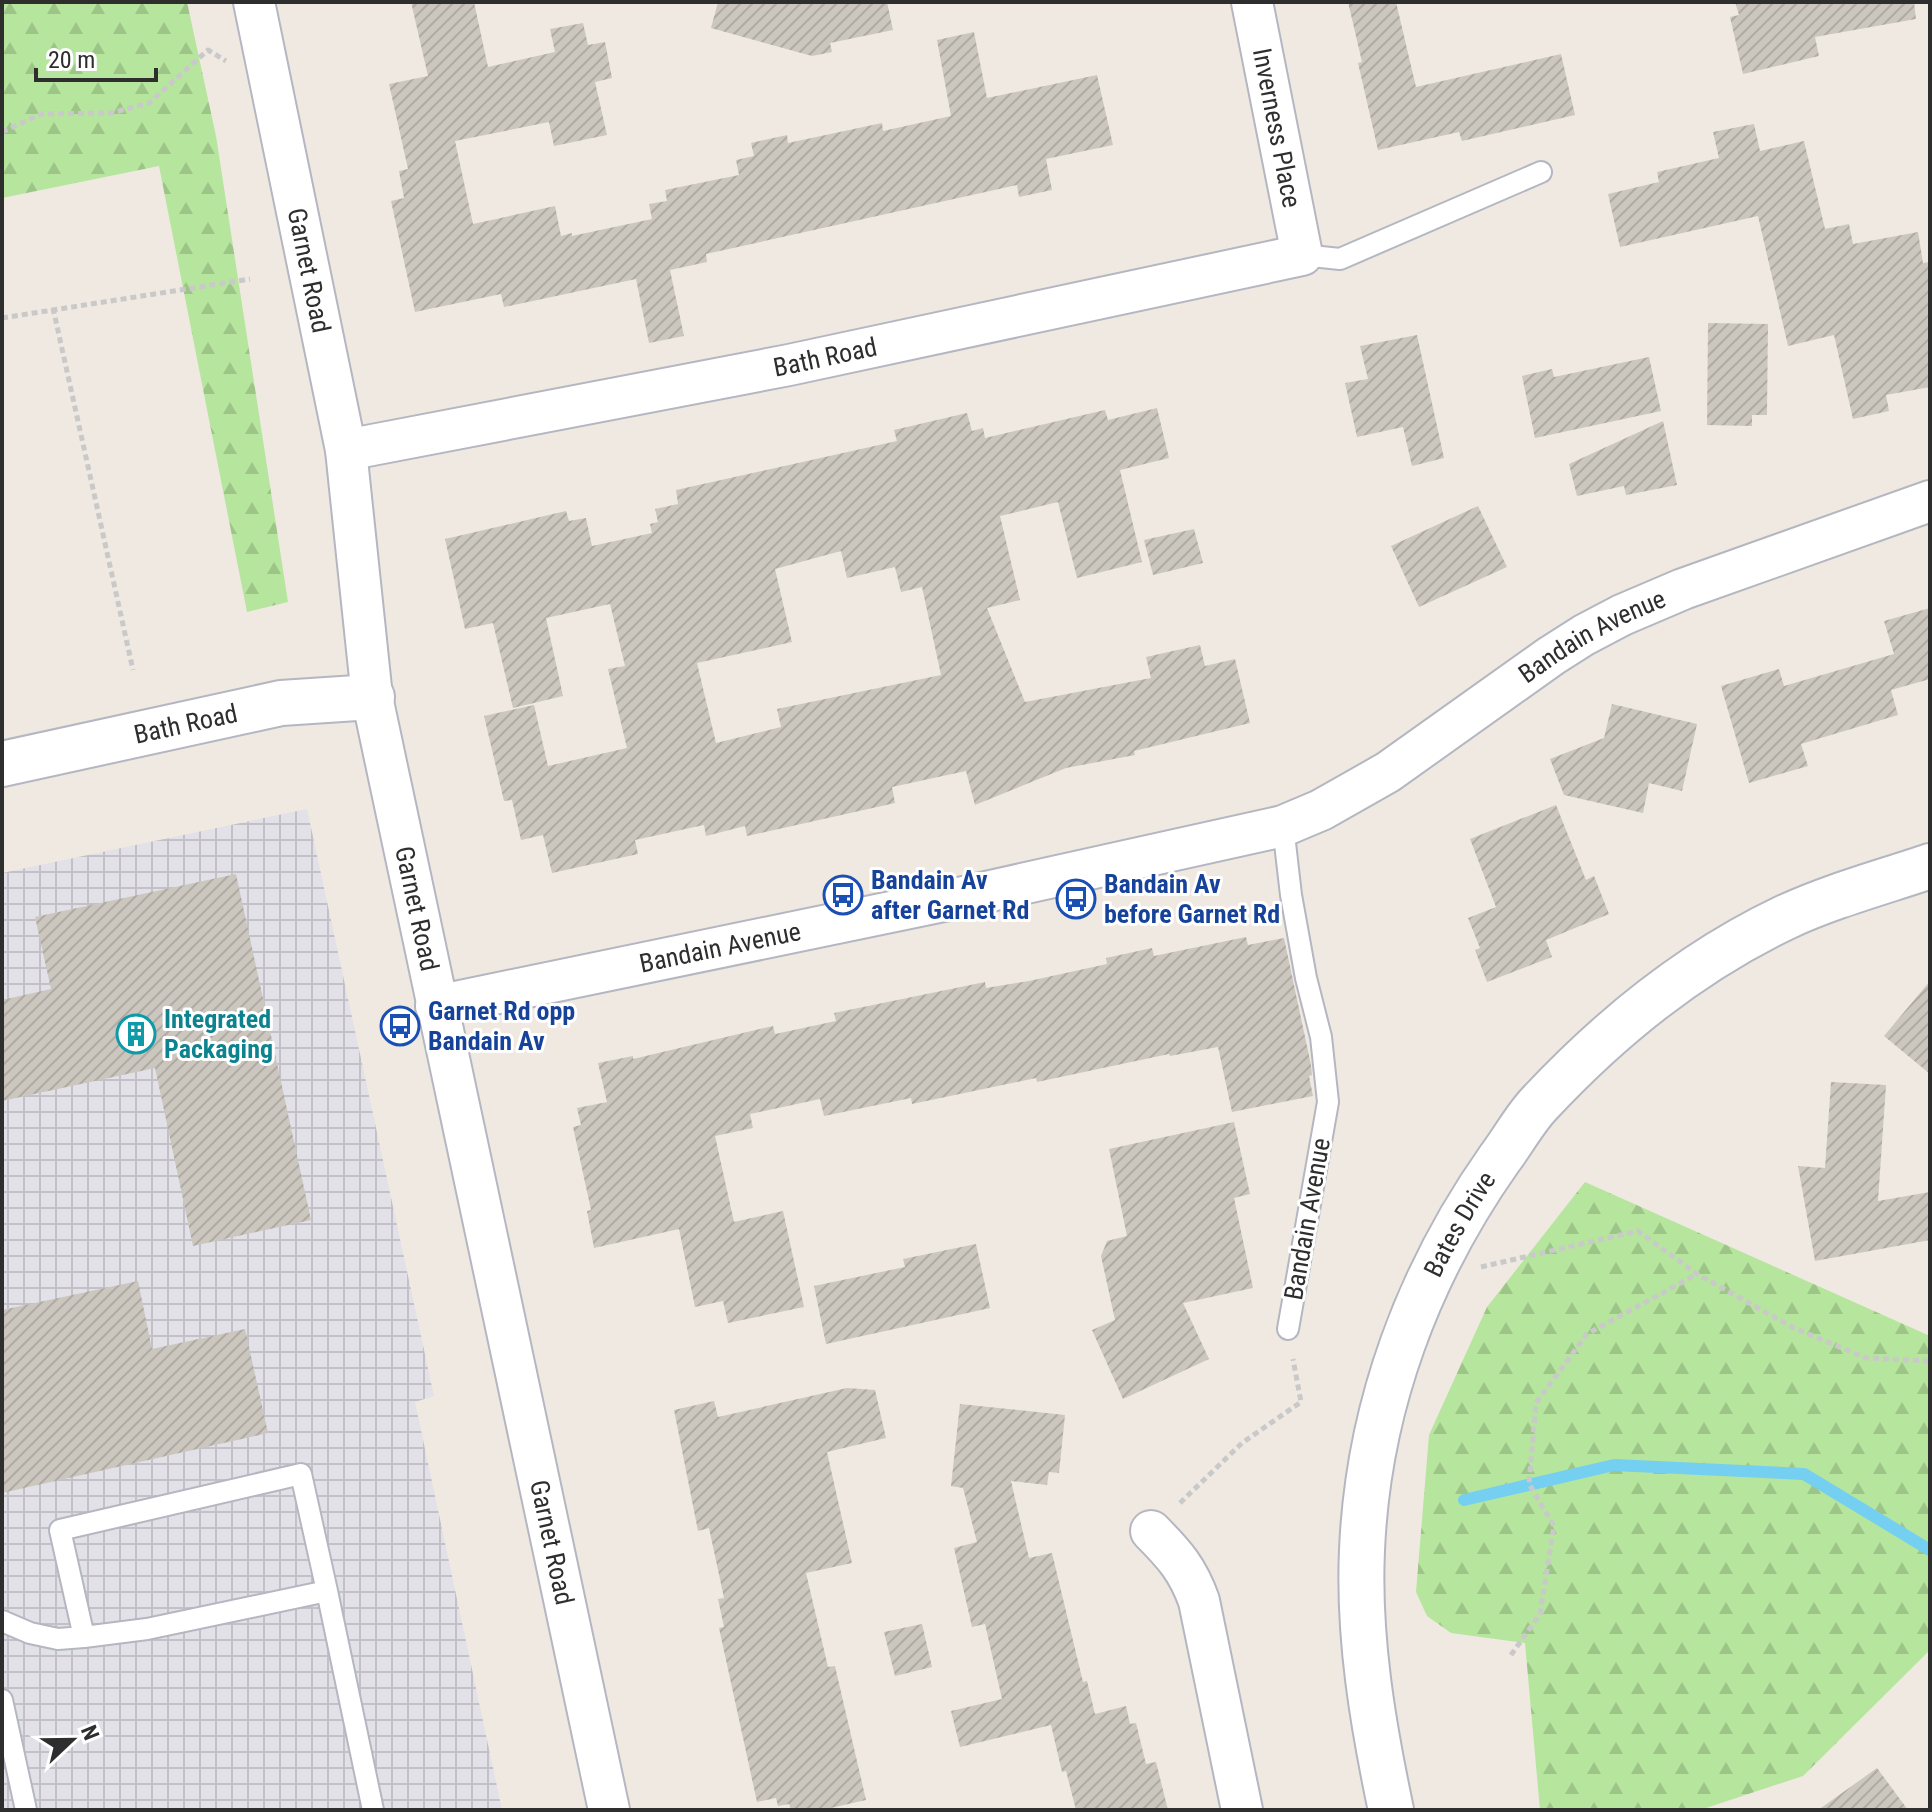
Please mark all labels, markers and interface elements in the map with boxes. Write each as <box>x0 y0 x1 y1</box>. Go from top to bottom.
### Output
scale bar <box>36 32 156 82</box>
text: 20 m <box>48 46 95 74</box>
street label: Inverness Place <box>1247 46 1307 210</box>
street label: Garnet Road <box>282 205 337 335</box>
street label: Bath Road <box>771 332 880 383</box>
street label: Bandain Avenue <box>1513 583 1670 689</box>
street label: Bath Road <box>131 698 240 750</box>
street label: Garnet Road <box>389 844 445 974</box>
place label: Bandain Av after Garnet Rd <box>871 865 1029 925</box>
place label: Bandain Av before Garnet Rd <box>1104 869 1280 929</box>
bus stop icon: Bandain Av after Garnet Rd <box>822 874 864 916</box>
bus stop icon: Bandain Av before Garnet Rd <box>1055 878 1097 920</box>
street label: Bandain Avenue <box>637 916 803 979</box>
place label: Garnet Rd opp Bandain Av <box>428 996 575 1056</box>
place label: Integrated Packaging <box>164 1004 273 1064</box>
bus stop icon: Garnet Rd opp Bandain Av <box>379 1005 421 1047</box>
building icon: Integrated Packaging <box>115 1013 157 1055</box>
street label: Bandain Avenue <box>1278 1136 1336 1302</box>
street label: Bates Drive <box>1418 1166 1501 1282</box>
street label: Garnet Road <box>524 1477 580 1607</box>
north arrow <box>32 1700 112 1780</box>
text: N <box>76 1722 104 1744</box>

